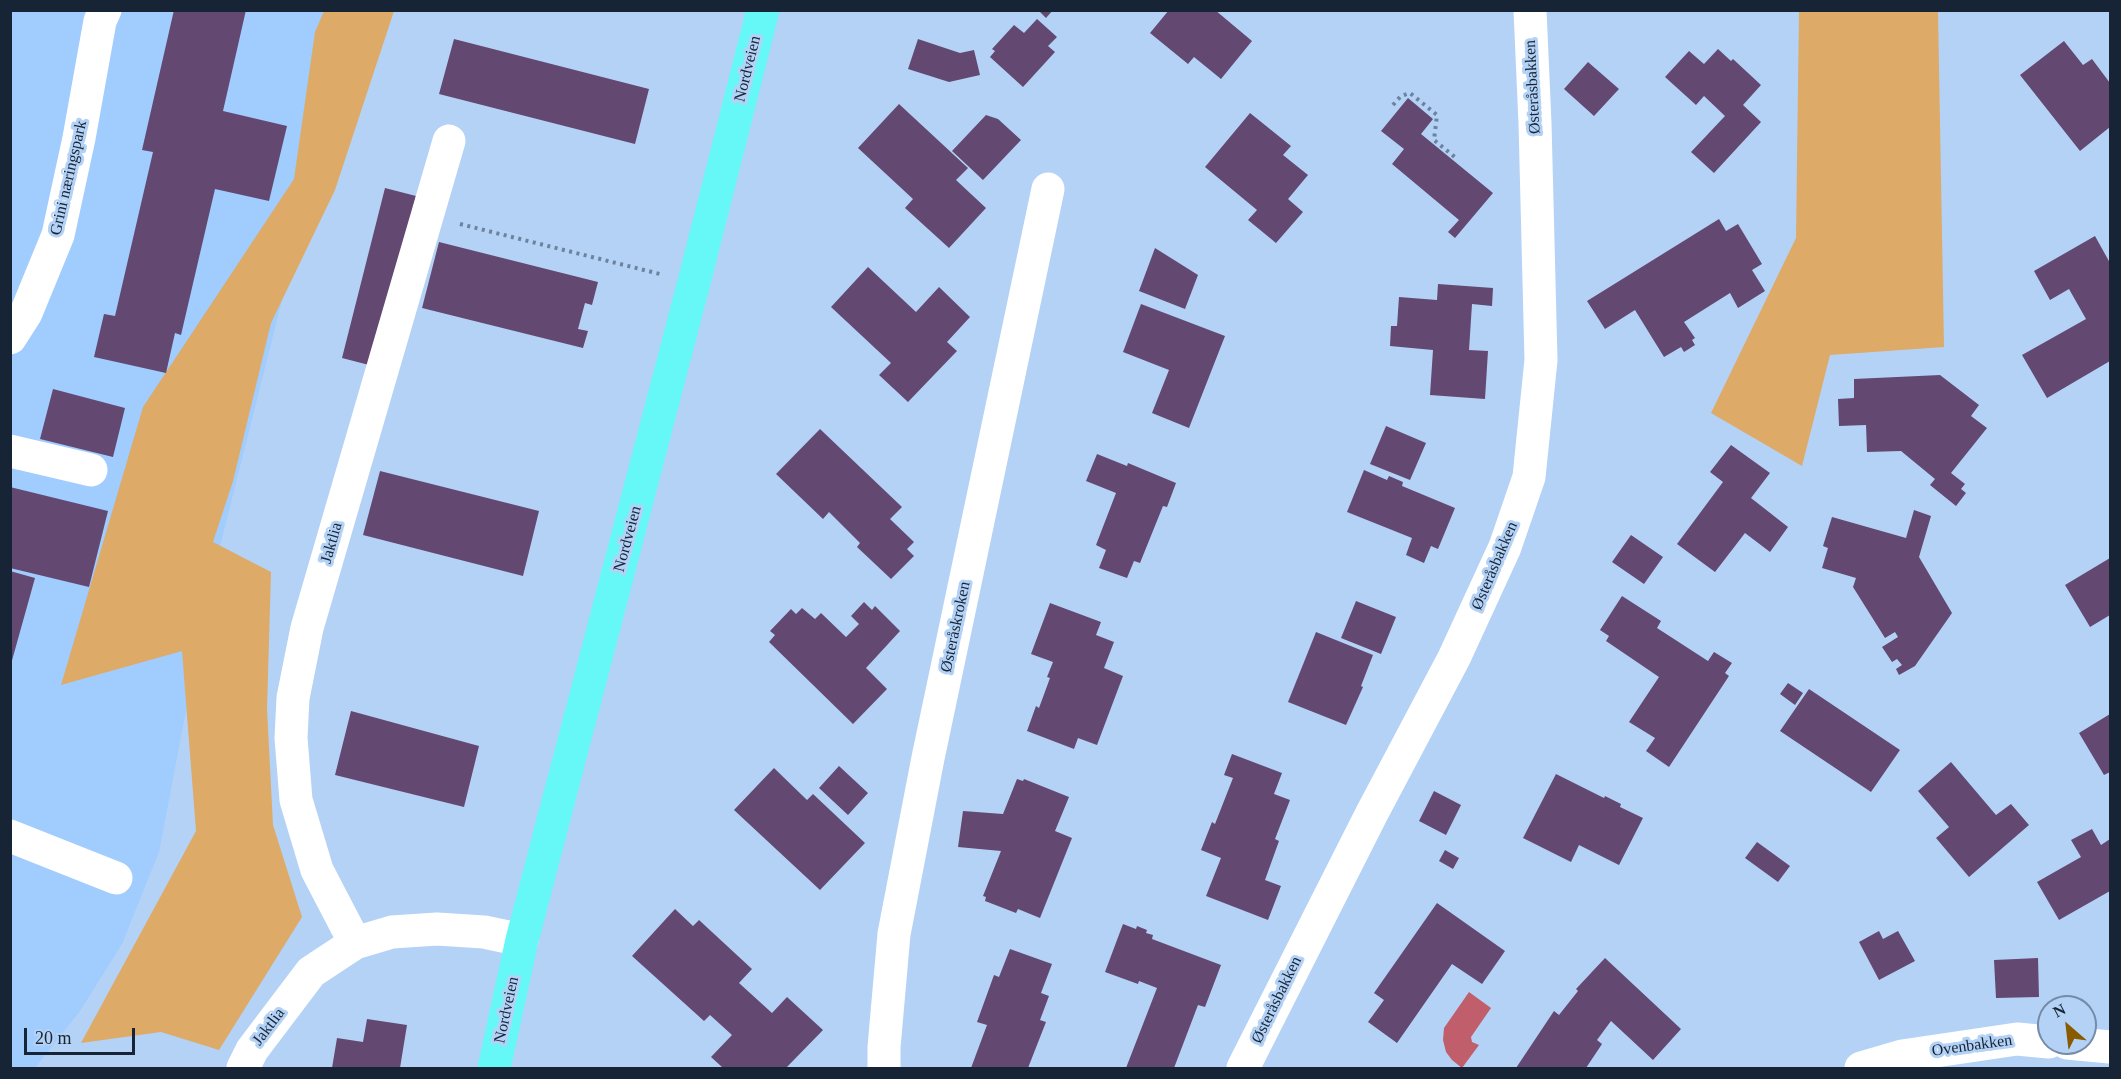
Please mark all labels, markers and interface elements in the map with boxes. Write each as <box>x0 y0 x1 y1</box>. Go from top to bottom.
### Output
street label: Nordveien <box>731 34 765 104</box>
street label: Østeråsbakken <box>1521 39 1545 135</box>
street label: Grini næringspark <box>47 119 91 237</box>
street label: Nordveien <box>610 504 646 574</box>
street label: Østeråsbakken <box>1468 519 1522 613</box>
street label: Jaktlia <box>317 520 347 566</box>
street label: Østeråskroken <box>937 580 975 674</box>
street label: Østeråsbakken <box>1248 953 1306 1047</box>
street label: Nordveien <box>491 975 523 1045</box>
north arrow <box>2037 995 2097 1055</box>
text: N <box>2050 1000 2068 1021</box>
street label: Jaktlia <box>249 1005 289 1049</box>
scale bar <box>27 1016 138 1054</box>
text: 20 m <box>35 1028 72 1048</box>
street label: Ovenbakken <box>1931 1031 2013 1061</box>

